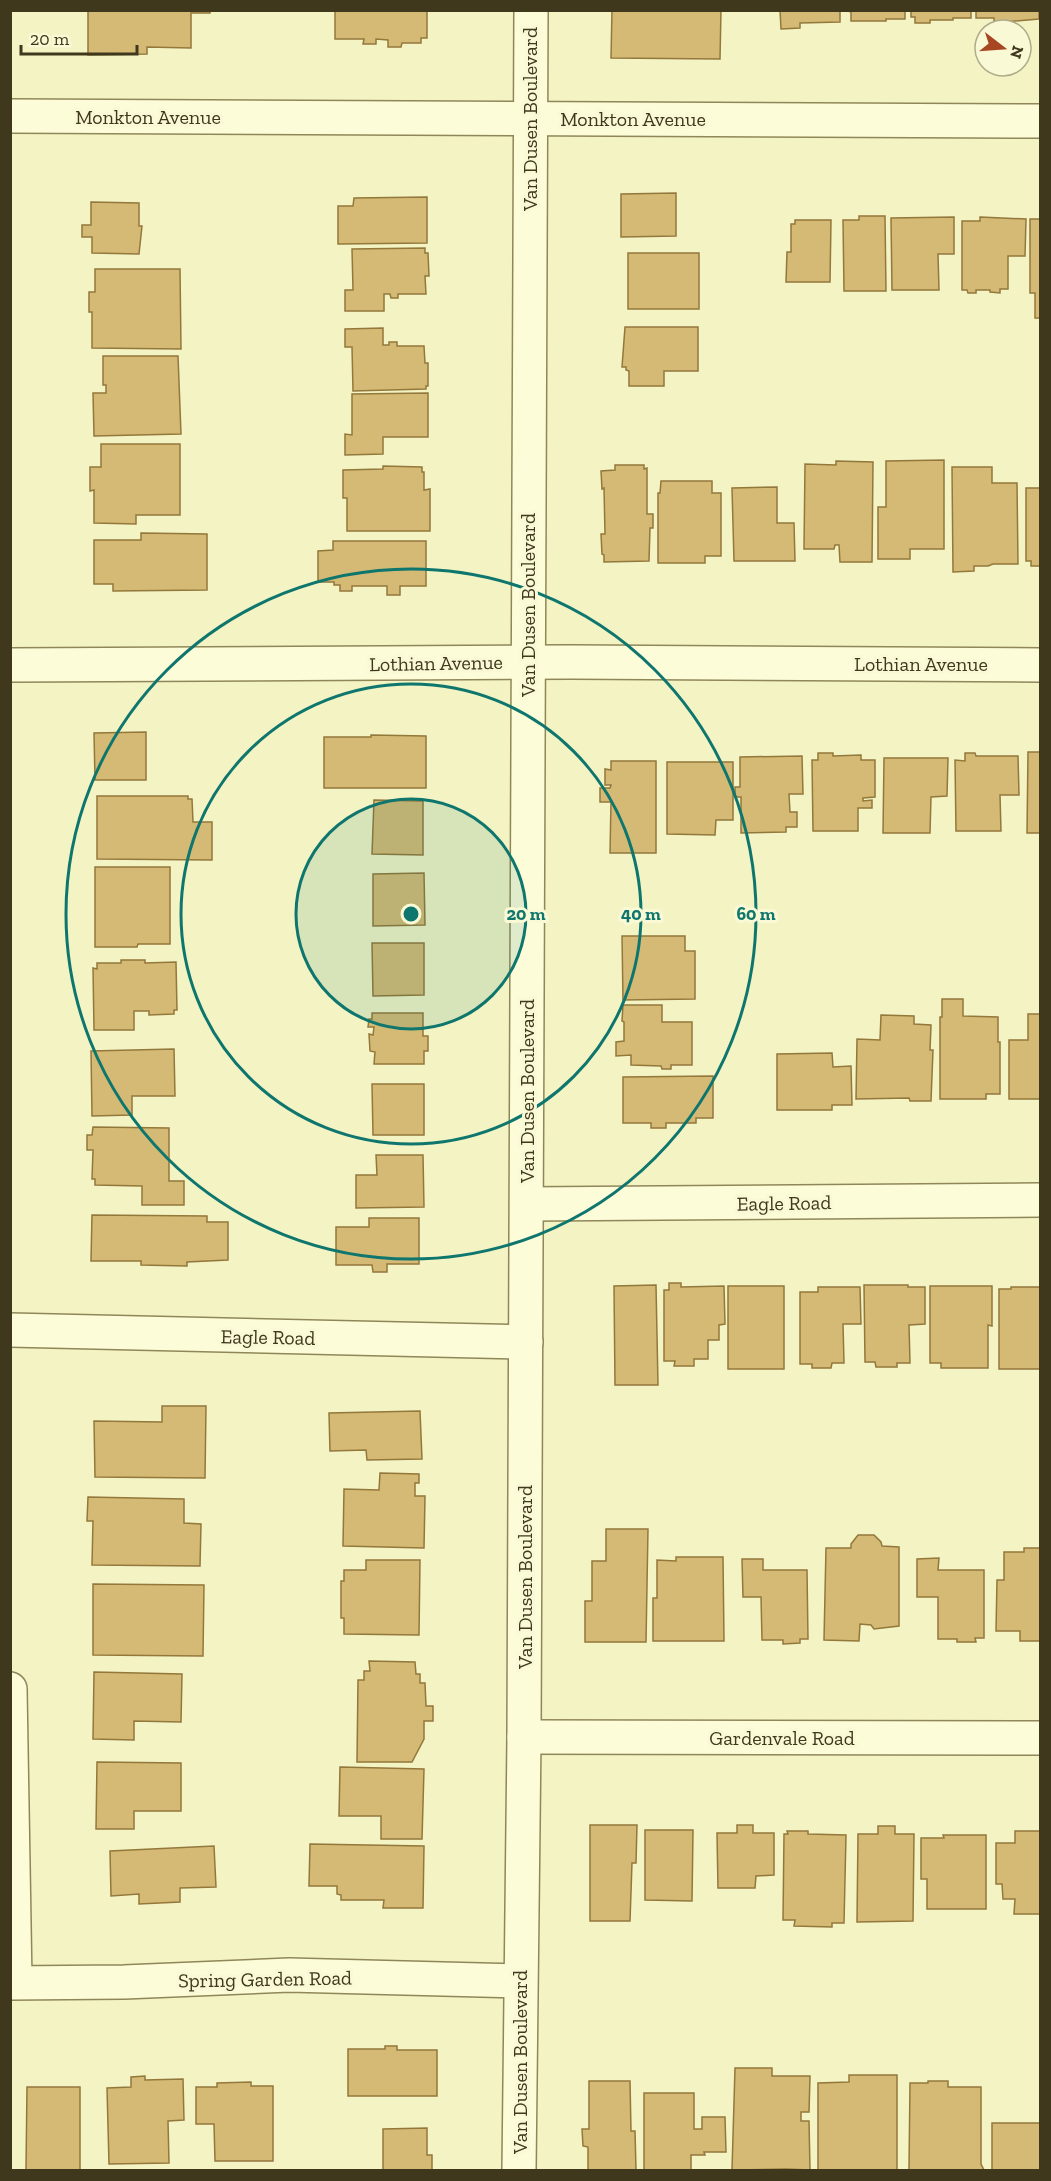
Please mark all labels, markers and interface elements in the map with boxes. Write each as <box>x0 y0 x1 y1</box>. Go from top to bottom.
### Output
scale bar <box>21 18 136 56</box>
north arrow <box>973 18 1033 78</box>
street label: Van Dusen Boulevard <box>518 27 542 212</box>
text: 20 m <box>30 28 70 50</box>
text: N <box>1006 44 1028 61</box>
street label: Monkton Avenue <box>75 105 221 129</box>
street label: Monkton Avenue <box>560 107 706 131</box>
street label: Van Dusen Boulevard <box>516 513 540 698</box>
street label: Lothian Avenue <box>369 650 503 676</box>
street label: Lothian Avenue <box>854 652 988 676</box>
text: 20 m <box>506 903 546 925</box>
text: 40 m <box>621 903 661 925</box>
text: 60 m <box>736 903 776 925</box>
centre of rings <box>401 904 421 924</box>
street label: Van Dusen Boulevard <box>515 999 539 1184</box>
street label: Eagle Road <box>736 1190 832 1216</box>
street label: Eagle Road <box>220 1324 316 1350</box>
street label: Van Dusen Boulevard <box>513 1485 537 1670</box>
street label: Gardenvale Road <box>709 1726 855 1750</box>
street label: Spring Garden Road <box>178 1965 352 1993</box>
street label: Van Dusen Boulevard <box>508 1970 532 2155</box>

